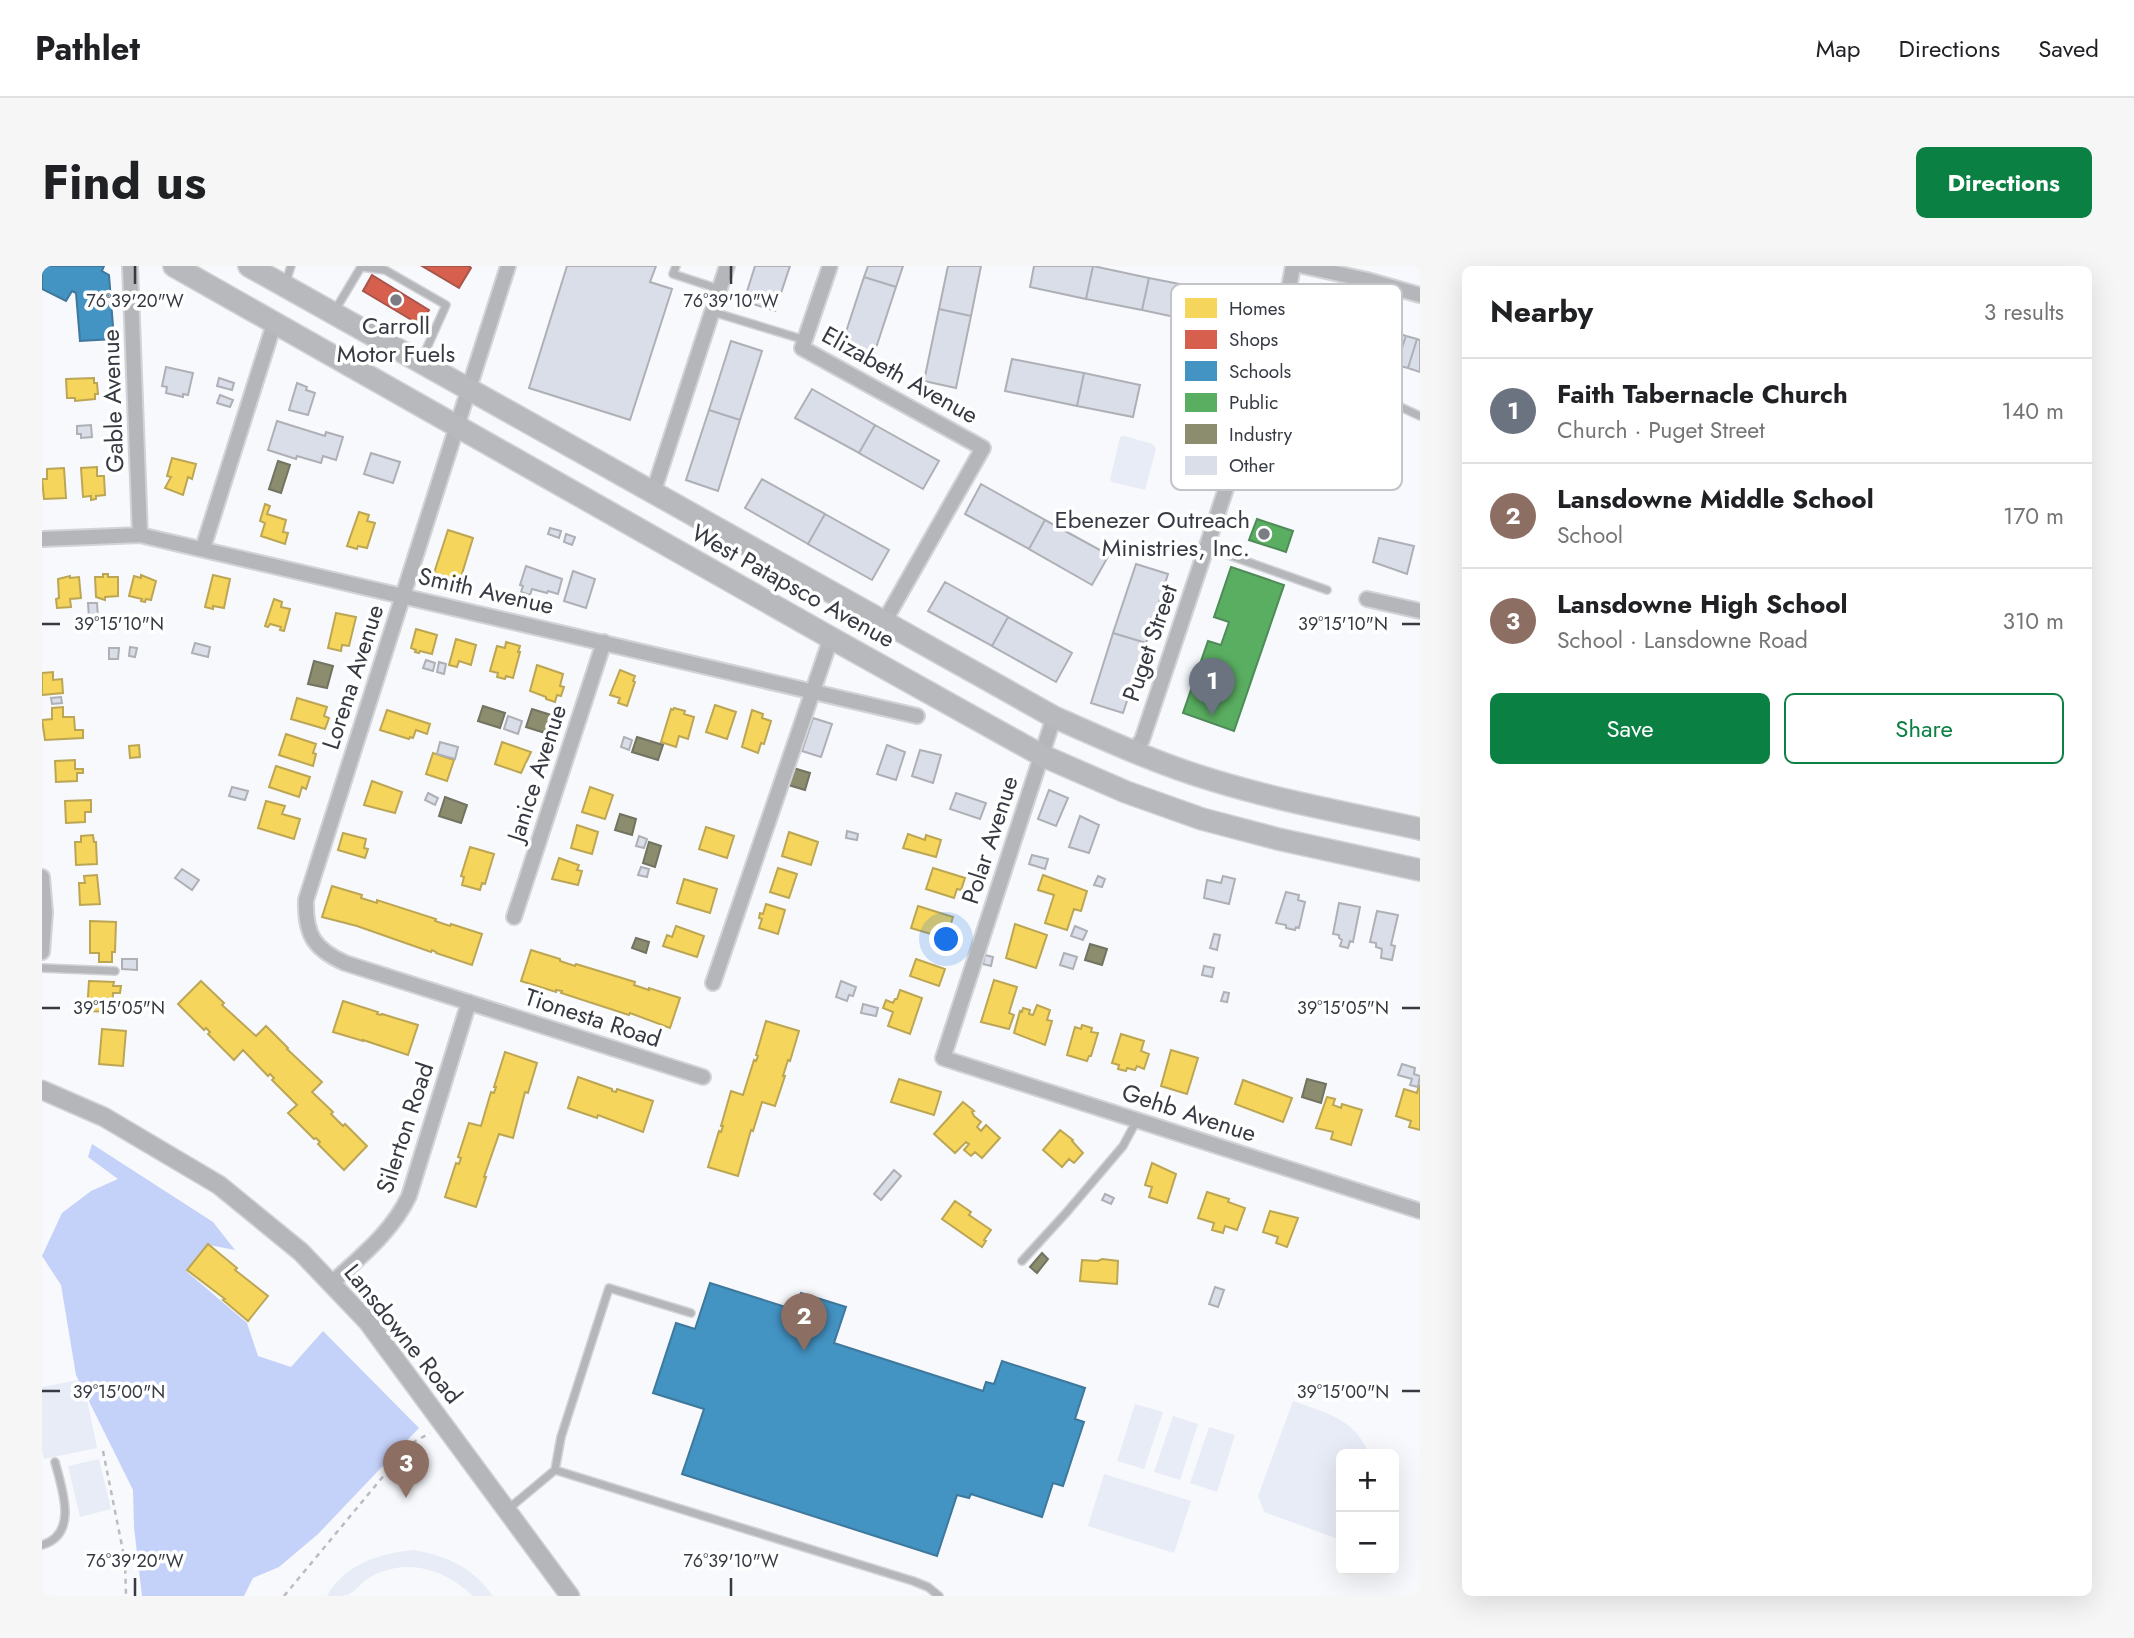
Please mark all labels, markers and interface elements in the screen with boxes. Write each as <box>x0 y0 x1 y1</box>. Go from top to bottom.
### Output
text: Pathlet <box>35 25 140 72</box>
text: Map <box>1816 31 1861 66</box>
text: Directions <box>1899 31 2000 66</box>
text: Saved <box>2038 31 2099 66</box>
text: Find us <box>42 147 206 217</box>
button: Directions <box>1916 147 2092 218</box>
legend <box>1171 284 1402 490</box>
text: 76°39'20"W <box>86 288 184 314</box>
text: 76°39'10"W <box>683 288 779 314</box>
text: Nearby <box>1490 290 1593 333</box>
marker: Carroll Motor Fuels <box>388 292 404 308</box>
text: Homes <box>1229 295 1286 322</box>
text: 3 results <box>1984 295 2064 329</box>
place label: Carroll Motor Fuels <box>337 308 455 371</box>
street label: Elizabeth Avenue <box>816 317 985 432</box>
text: Shops <box>1229 326 1279 353</box>
street label: Gable Avenue <box>93 329 132 473</box>
text: Schools <box>1229 358 1292 385</box>
text: Faith Tabernacle Church <box>1557 375 1848 413</box>
text: Public <box>1229 389 1278 416</box>
text: 1 <box>1507 394 1519 428</box>
text: 140 m <box>2002 394 2064 428</box>
text: Church · Puget Street <box>1557 413 1765 447</box>
text: Industry <box>1229 421 1293 448</box>
text: Other <box>1229 452 1275 479</box>
text: Lansdowne Middle School <box>1557 480 1874 518</box>
text: 2 <box>1505 499 1521 533</box>
text: 170 m <box>2003 499 2064 533</box>
place label: Ebenezer Outreach Ministries, Inc. <box>1055 502 1250 565</box>
street label: West Patapsco Avenue <box>685 515 901 656</box>
text: School <box>1557 518 1623 552</box>
marker: Ebenezer Outreach Ministries, Inc. <box>1256 526 1272 542</box>
street label: Smith Avenue <box>415 558 557 623</box>
street label: Puget Street <box>1113 579 1186 706</box>
text: Lansdowne High School <box>1557 585 1848 623</box>
street label: Lorena Avenue <box>313 600 392 754</box>
text: 3 <box>1506 604 1520 638</box>
text: 310 m <box>2002 604 2064 638</box>
text: 39°15'10"N <box>74 611 164 637</box>
text: 39°15'10"N <box>1298 611 1388 637</box>
text: School · Lansdowne Road <box>1557 623 1808 657</box>
pin: 1 <box>1189 658 1235 716</box>
button: Save <box>1490 693 1770 764</box>
button: Share <box>1784 693 2064 764</box>
street label: Janice Avenue <box>497 700 575 849</box>
street label: Polar Avenue <box>952 771 1027 908</box>
your location <box>929 922 963 956</box>
street label: Tionesta Road <box>520 979 666 1056</box>
text: 39°15'05"N <box>73 995 165 1021</box>
text: 39°15'05"N <box>1297 995 1389 1021</box>
street label: Silerton Road <box>367 1058 442 1198</box>
street label: Gehb Avenue <box>1118 1074 1261 1151</box>
street label: Lansdowne Road <box>336 1256 471 1411</box>
pin: 2 <box>781 1293 827 1351</box>
text: 39°15'00"N <box>73 1379 165 1405</box>
text: 39°15'00"N <box>1297 1379 1389 1405</box>
pin: 3 <box>383 1440 429 1498</box>
map controls <box>1336 1449 1399 1575</box>
button: + <box>1336 1449 1399 1512</box>
button: − <box>1336 1512 1399 1575</box>
text: 76°39'20"W <box>86 1548 184 1574</box>
text: 76°39'10"W <box>683 1548 779 1574</box>

